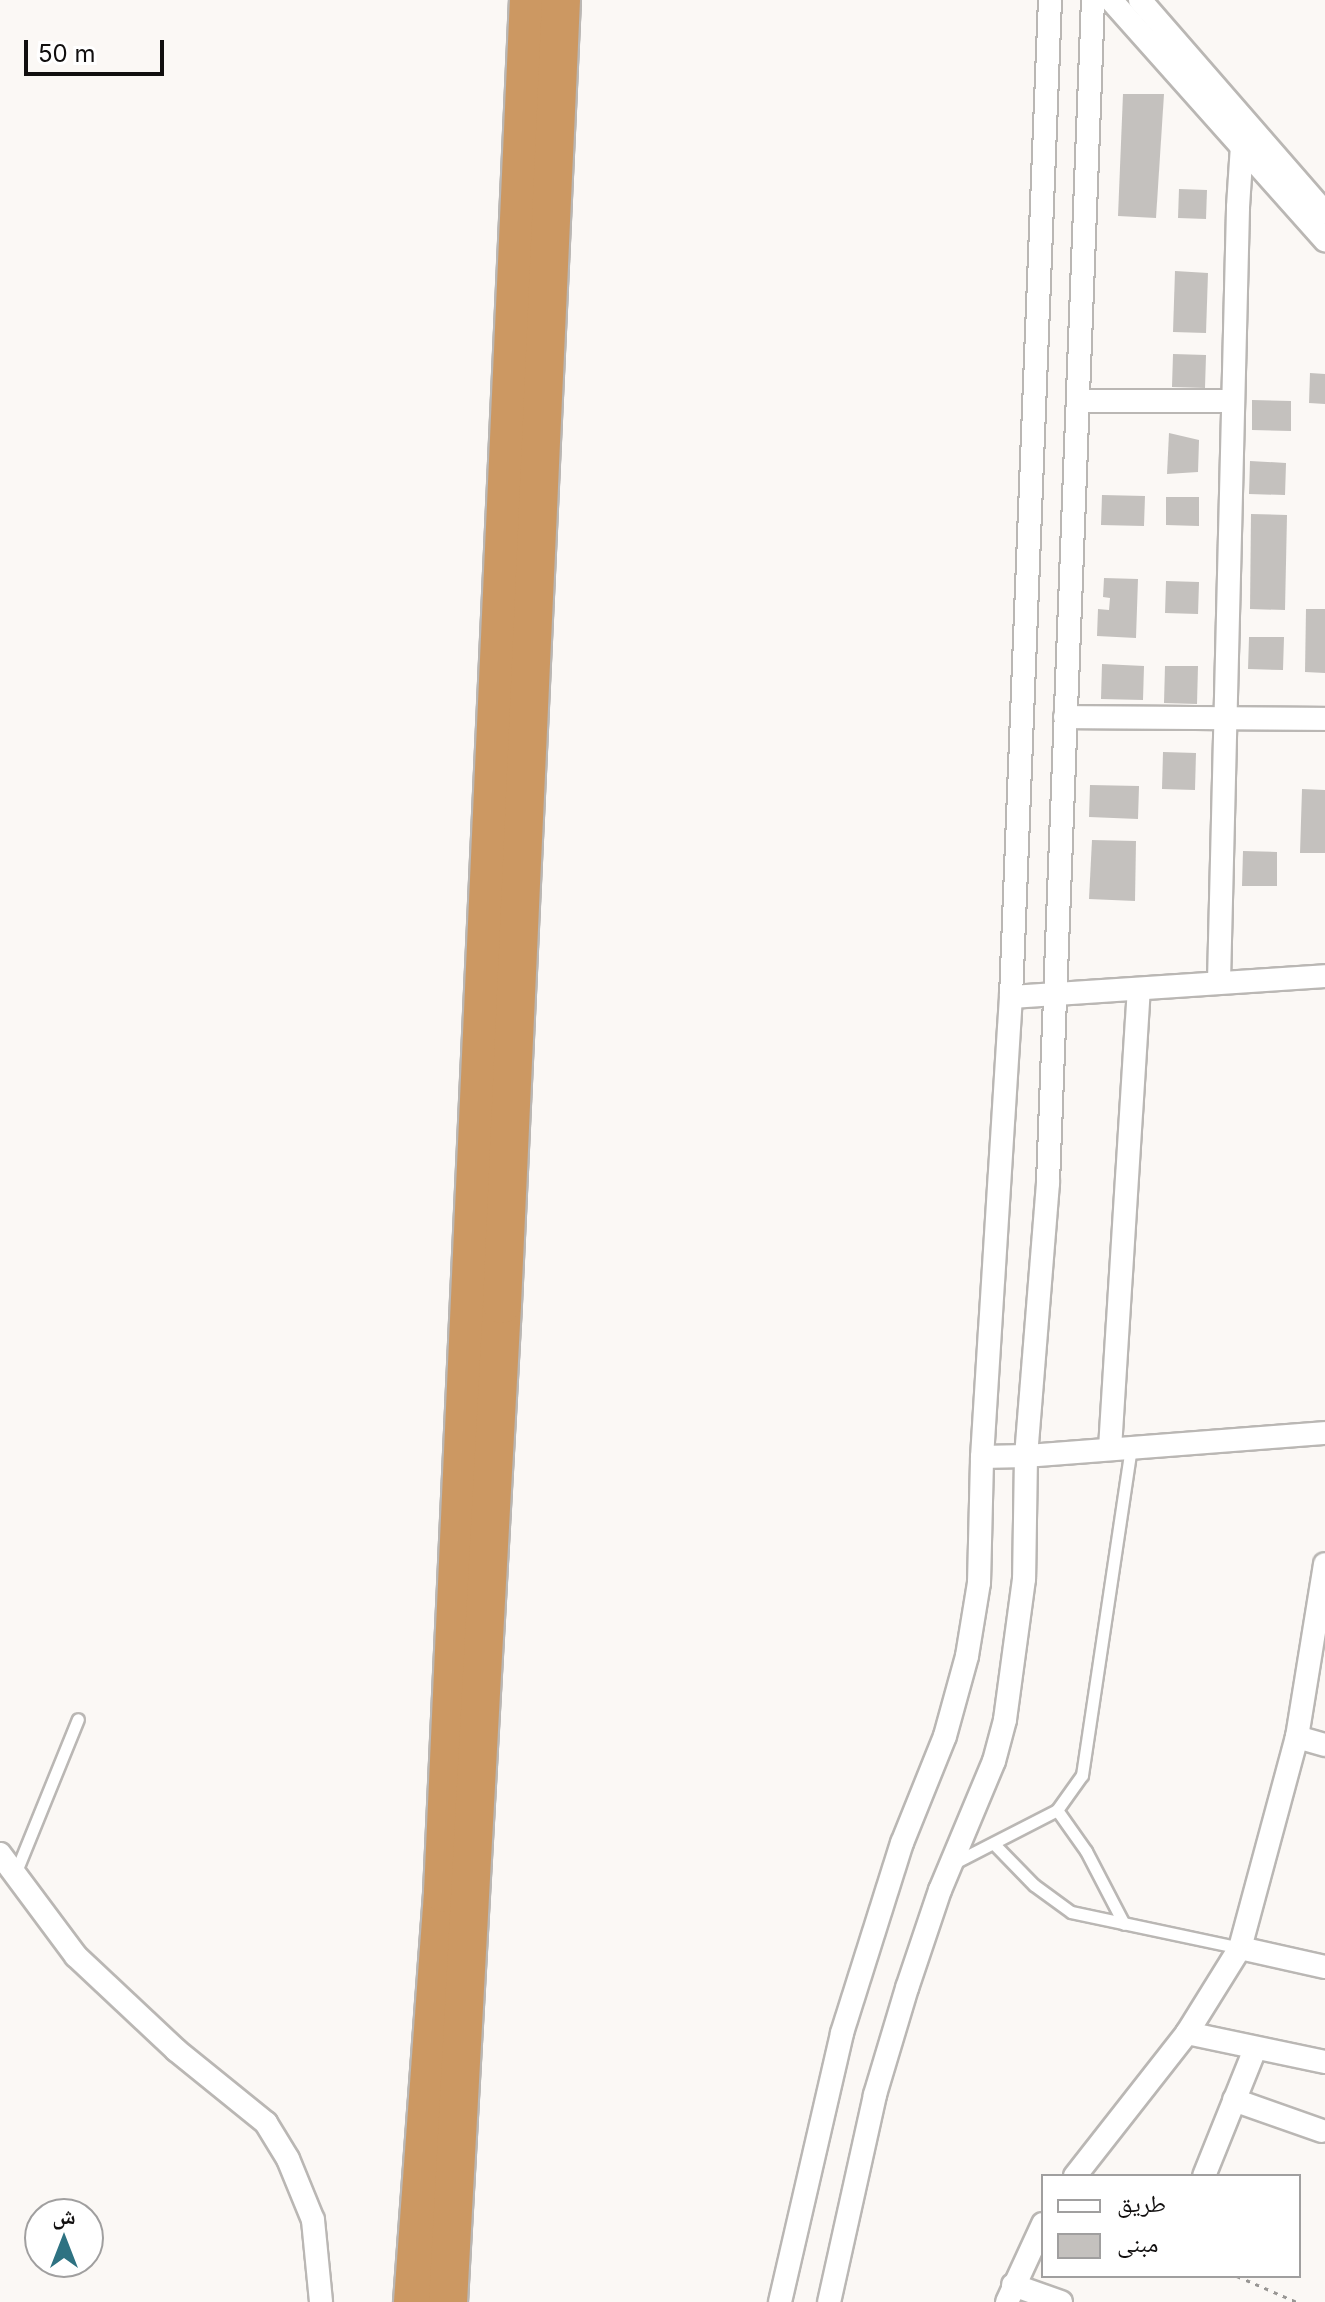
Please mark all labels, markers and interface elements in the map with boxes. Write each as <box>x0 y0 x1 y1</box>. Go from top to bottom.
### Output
scale bar <box>28 24 168 74</box>
text: 50 m <box>38 39 96 68</box>
legend <box>1041 2174 1301 2278</box>
text: طريق <box>1117 2189 1166 2218</box>
north arrow <box>24 2198 104 2278</box>
text: ش <box>52 2203 76 2229</box>
text: مبنى <box>1117 2229 1158 2258</box>

